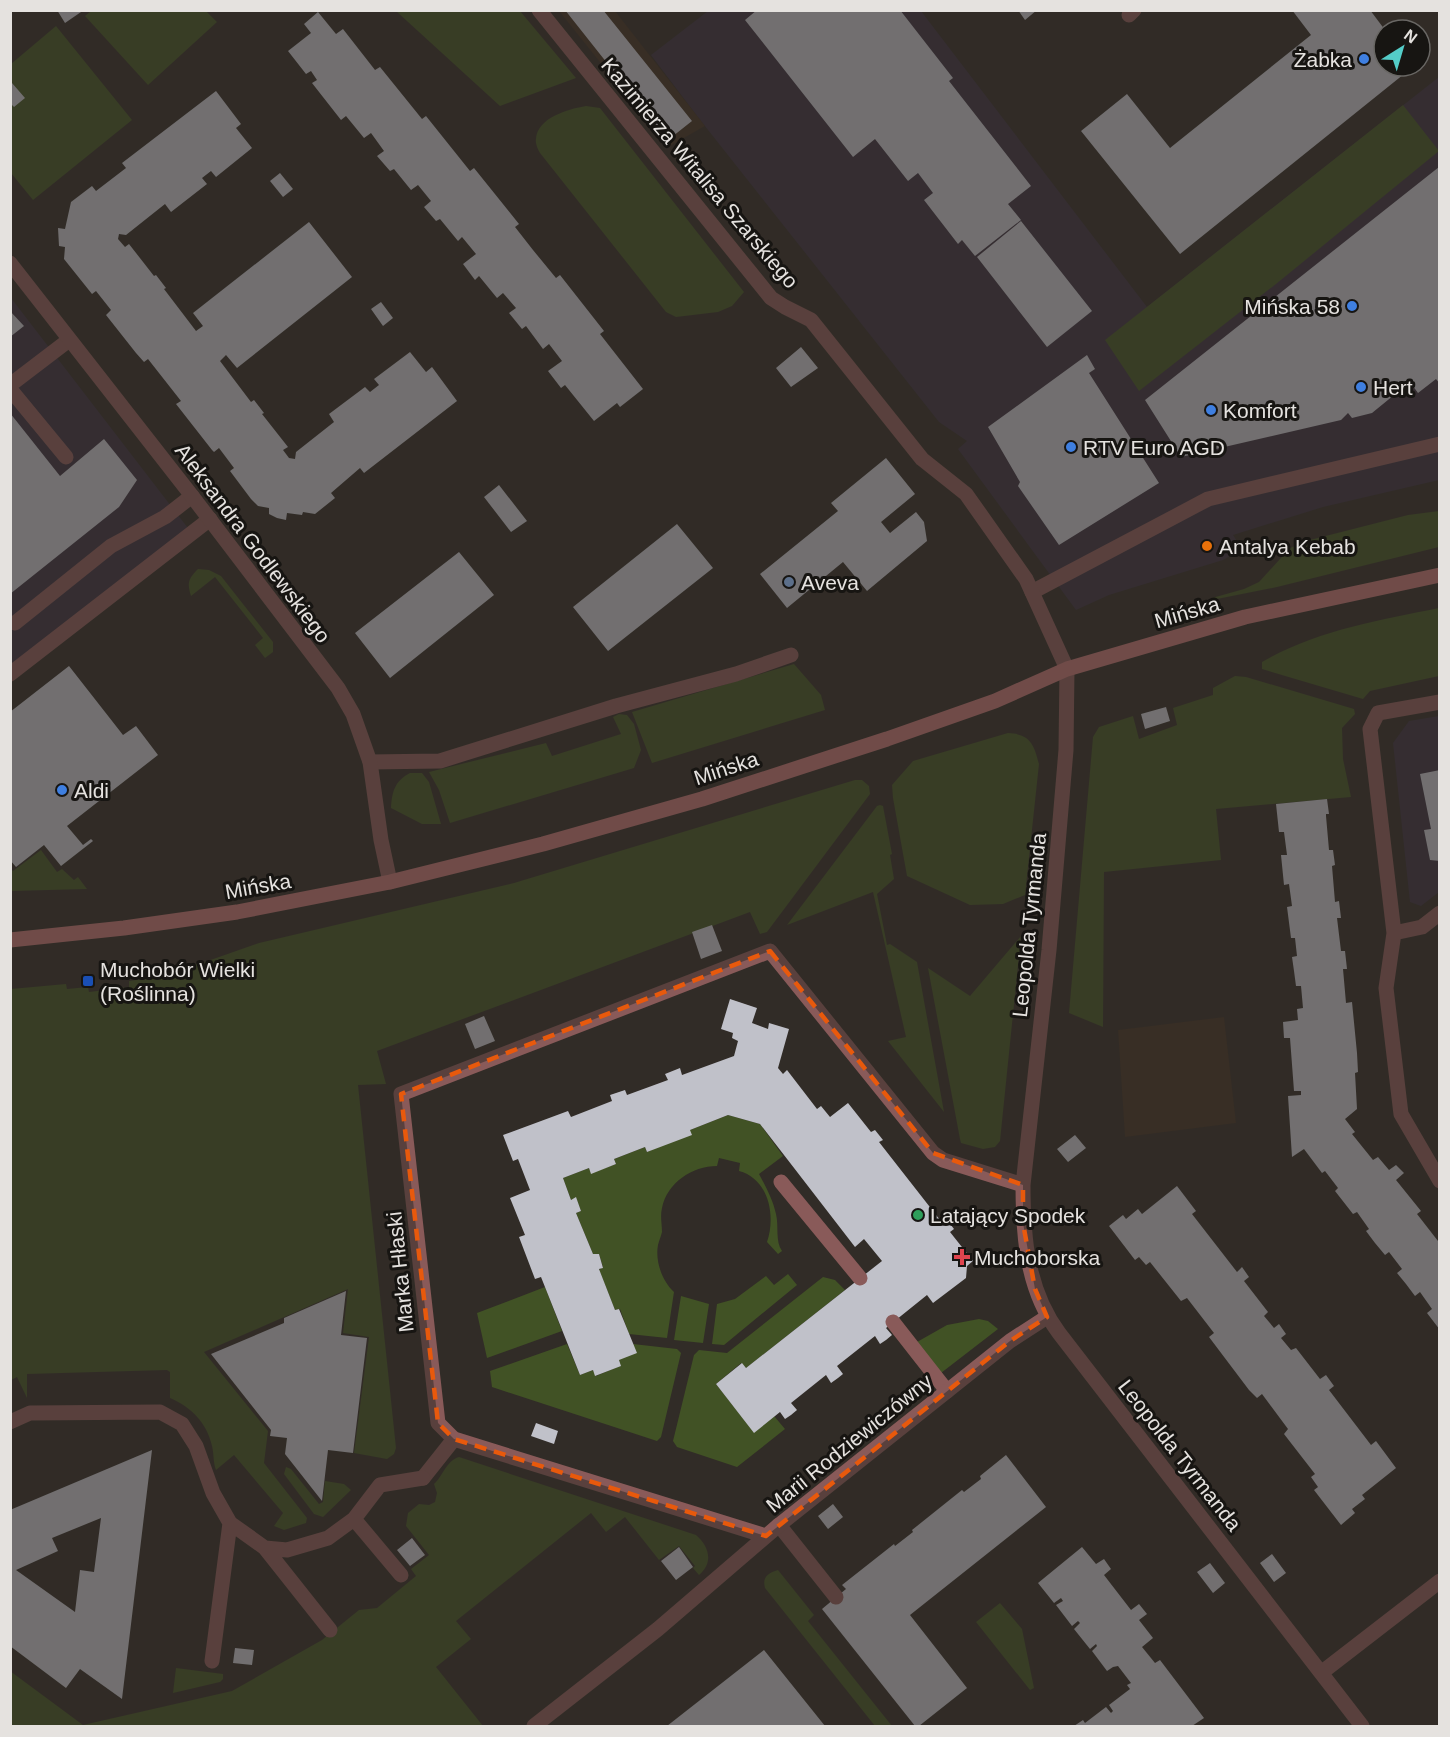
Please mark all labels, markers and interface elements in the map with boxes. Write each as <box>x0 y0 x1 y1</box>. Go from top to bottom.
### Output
north arrow <box>1372 18 1432 78</box>
text: N <box>1401 26 1420 47</box>
place label: Żabka <box>1294 48 1352 71</box>
marker: Żabka <box>1357 52 1371 66</box>
street label: Kazimierza Witalisa Szarskiego <box>597 53 803 293</box>
place label: Mińska 58 <box>1244 295 1340 318</box>
marker: Mińska 58 <box>1345 299 1359 313</box>
place label: Hert <box>1373 376 1413 399</box>
marker: Hert <box>1354 380 1368 394</box>
place label: Komfort <box>1223 399 1297 422</box>
marker: Komfort <box>1204 403 1218 417</box>
place label: RTV Euro AGD <box>1083 436 1225 459</box>
street label: Aleksandra Godlewskiego <box>171 439 335 647</box>
marker: RTV Euro AGD <box>1064 440 1078 454</box>
place label: Antalya Kebab <box>1219 535 1356 558</box>
marker: Antalya Kebab <box>1200 539 1214 553</box>
place label: Aveva <box>801 571 859 594</box>
marker: Aveva <box>782 575 796 589</box>
street label: Mińska <box>1152 592 1222 632</box>
street label: Mińska <box>691 747 761 789</box>
place label: Aldi <box>74 779 109 802</box>
marker: Aldi <box>55 783 69 797</box>
street label: Leopolda Tyrmanda <box>1008 831 1050 1018</box>
street label: Mińska <box>223 869 293 903</box>
place label: Muchobór Wielki (Roślinna) <box>100 958 255 1005</box>
marker: Muchobór Wielki (Roślinna) <box>81 974 95 988</box>
place label: Latający Spodek <box>930 1204 1086 1227</box>
marker: Latający Spodek <box>911 1208 925 1222</box>
street label: Marka Hłaski <box>382 1210 418 1334</box>
place label: Muchoborska <box>974 1246 1100 1269</box>
marker: Muchoborska <box>955 1250 969 1264</box>
street label: Marii Rodziewiczówny <box>761 1369 937 1517</box>
street label: Leopolda Tyrmanda <box>1114 1375 1246 1535</box>

